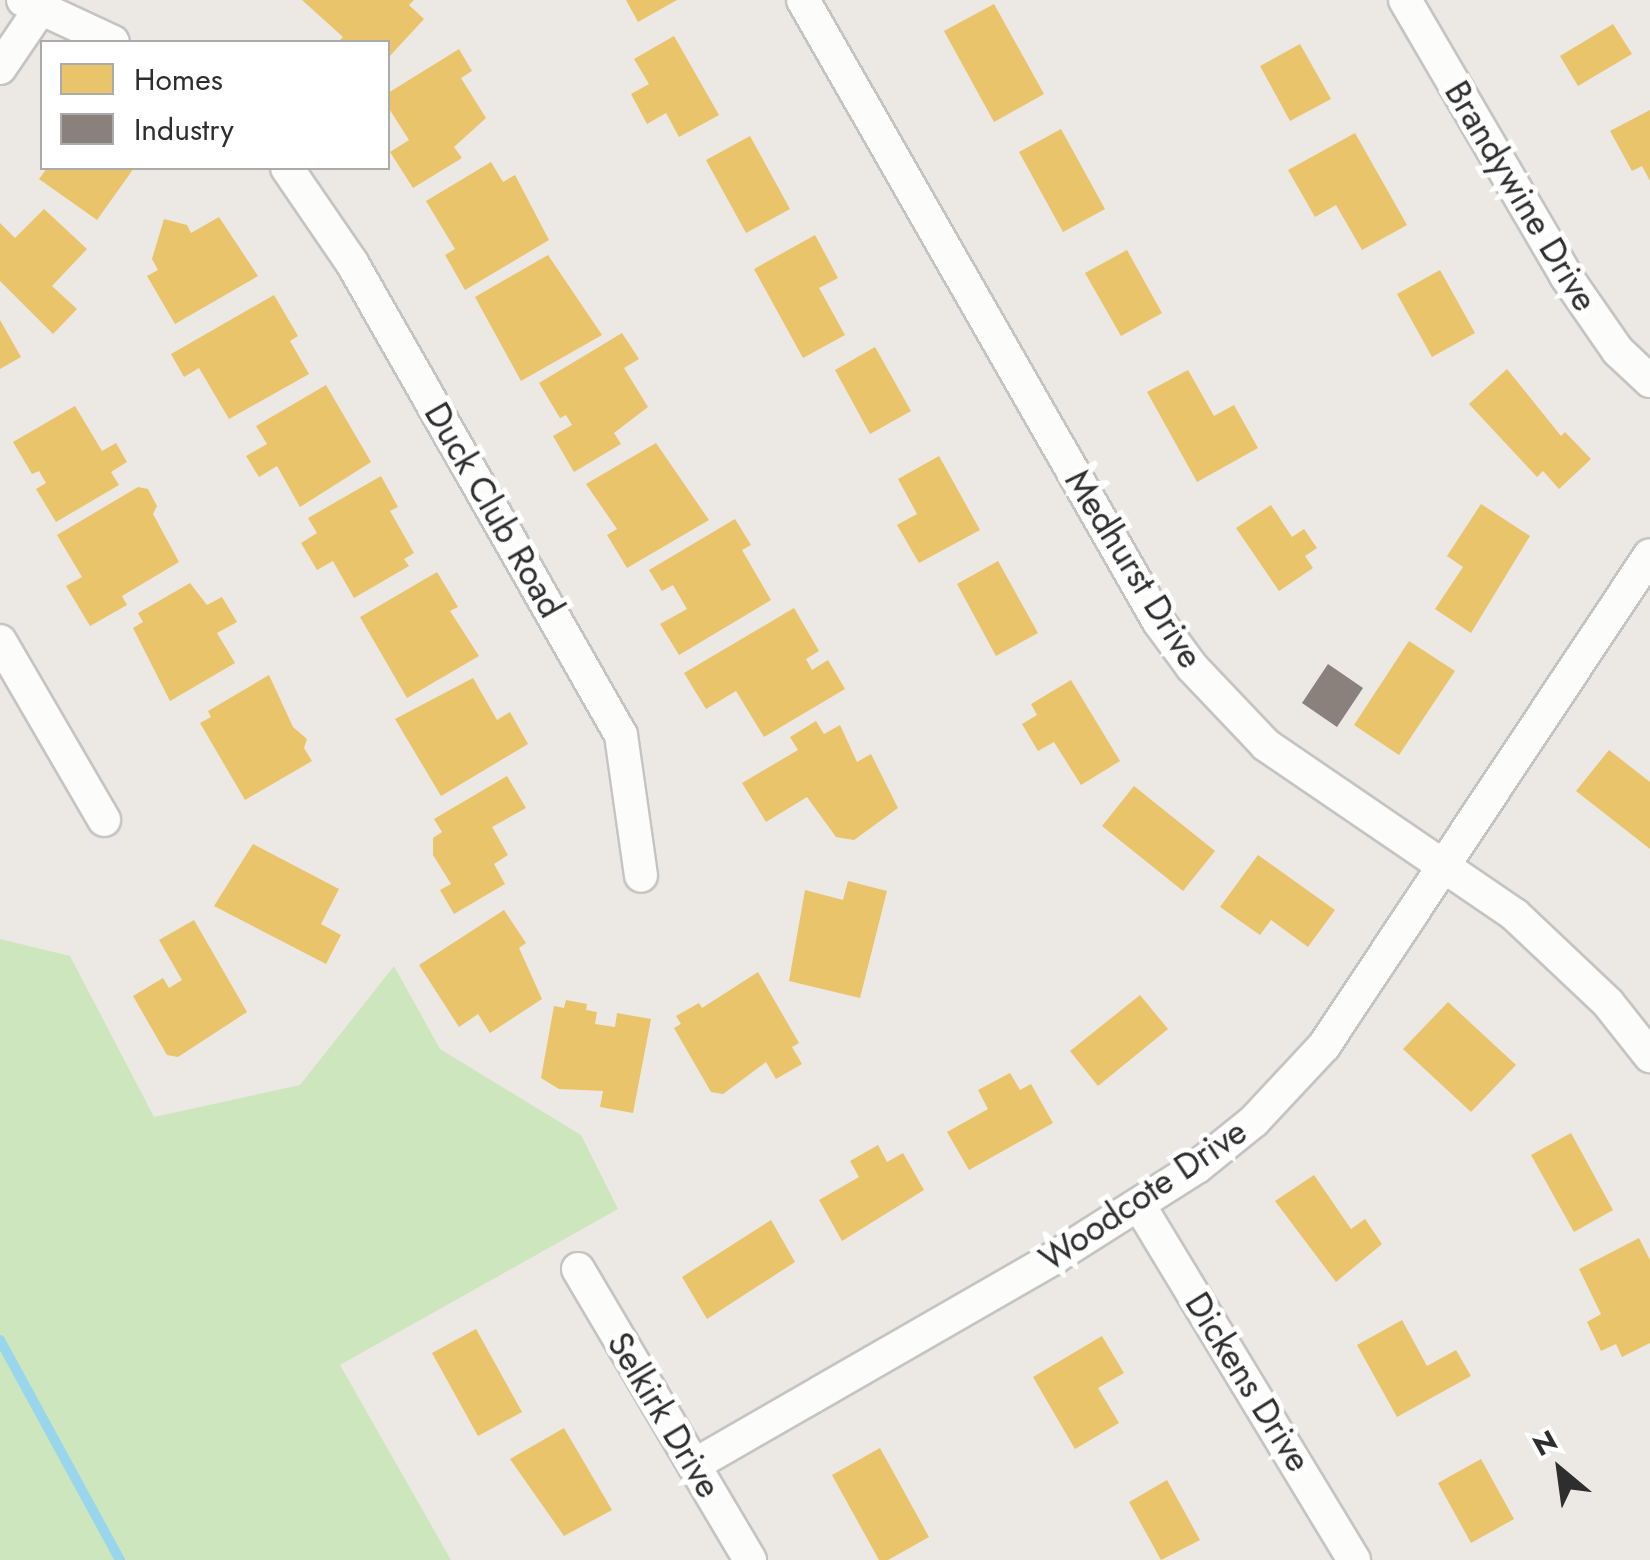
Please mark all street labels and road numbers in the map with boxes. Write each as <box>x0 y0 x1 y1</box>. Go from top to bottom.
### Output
street label: Brandywine Drive <box>1436 73 1606 319</box>
street label: Duck Club Road <box>416 395 572 625</box>
street label: Medhurst Drive <box>1056 462 1212 676</box>
street label: Woodcote Drive <box>1032 1110 1254 1280</box>
street label: Dickens Drive <box>1176 1285 1320 1479</box>
street label: Selkirk Drive <box>598 1325 730 1505</box>

